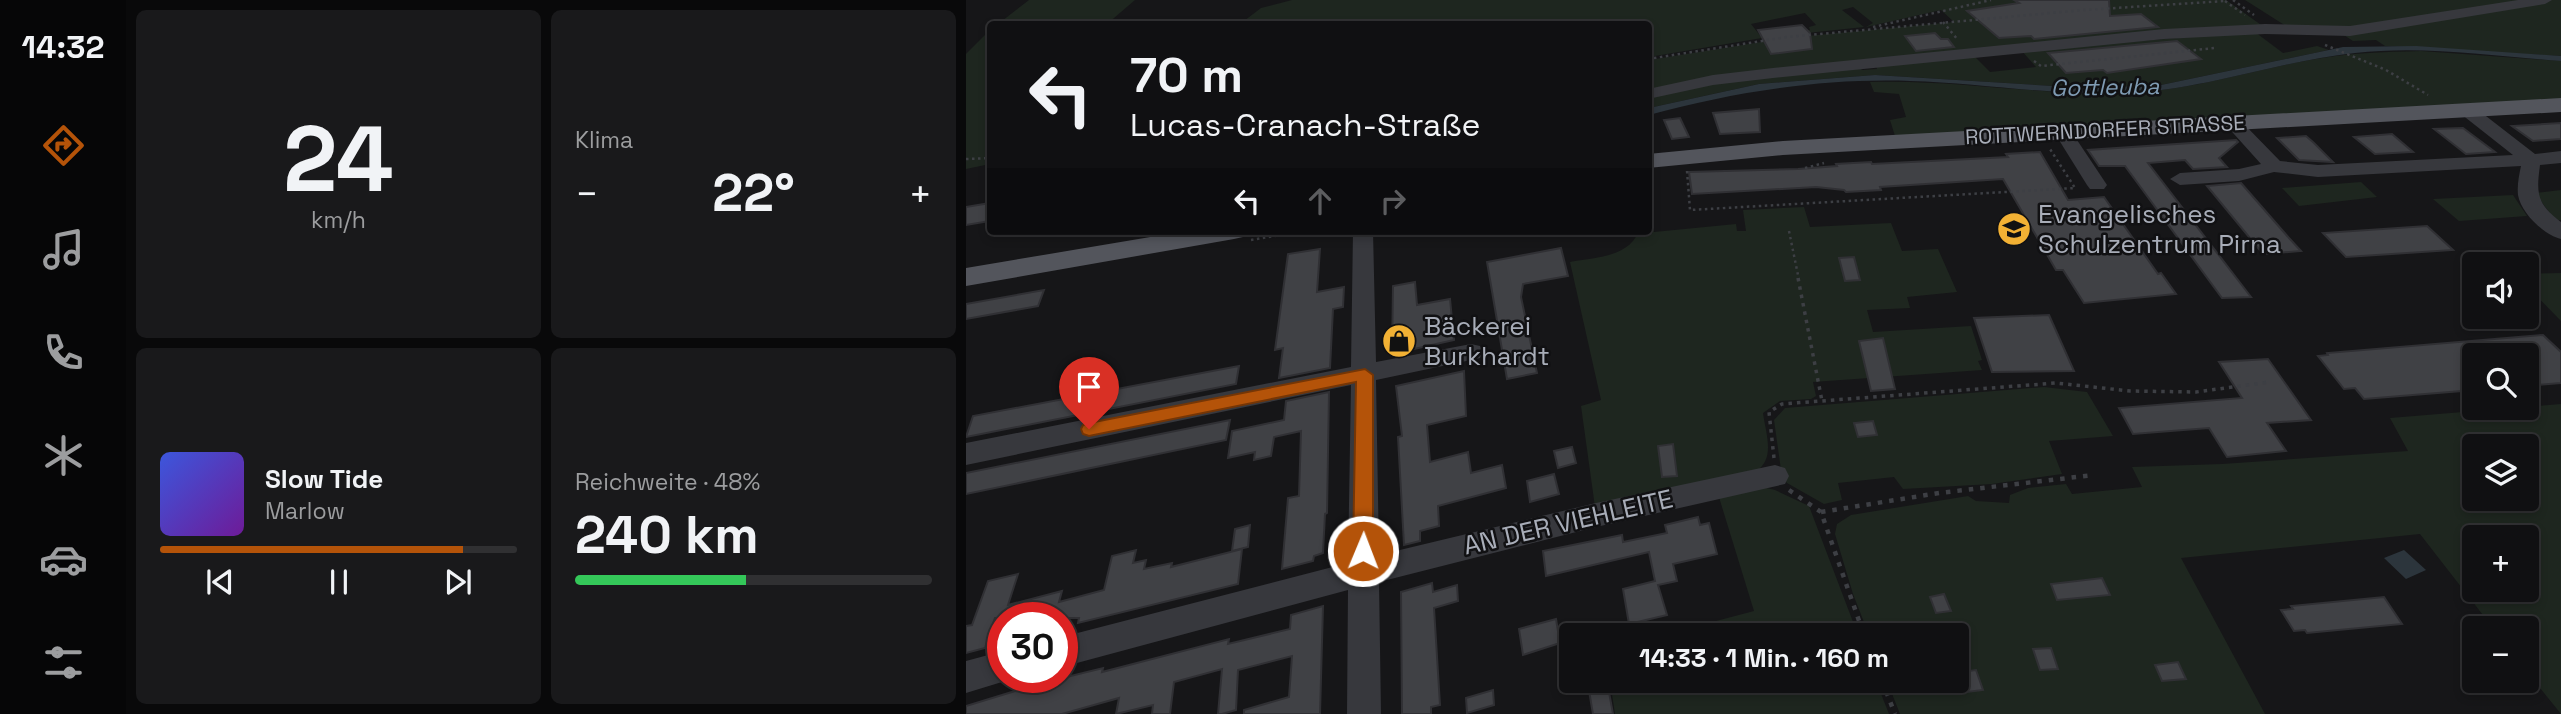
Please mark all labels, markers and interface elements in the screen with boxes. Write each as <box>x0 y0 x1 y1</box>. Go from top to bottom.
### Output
text: 14:32 <box>22 27 104 67</box>
text: 70 m <box>1130 44 1243 106</box>
icon: left <box>1015 49 1106 140</box>
water label: Gottleuba <box>2050 71 2160 103</box>
text: 24 <box>283 101 394 218</box>
text: Lucas-Cranach-Straße <box>1130 105 1480 145</box>
street label: ROTTWERNDORFER STRASSE <box>1964 109 2246 150</box>
icon: directions <box>39 121 88 170</box>
text: Klima <box>575 125 633 155</box>
text: 22° <box>712 160 795 226</box>
text: − <box>575 170 599 218</box>
text: + <box>908 170 932 218</box>
icon: left <box>1228 182 1266 220</box>
icon: ahead <box>1301 182 1339 220</box>
icon: right <box>1374 182 1412 220</box>
place label: Evangelisches Schulzentrum Pirna <box>2038 197 2281 261</box>
text: km/h <box>311 205 366 235</box>
school or university icon: Evangelisches Schulzentrum Pirna <box>1995 210 2033 248</box>
icon: music <box>39 225 88 274</box>
map controls <box>2462 252 2539 693</box>
button: sound <box>2462 252 2539 329</box>
place label: Bäckerei Burkhardt <box>1424 309 1550 373</box>
shop icon: Bäckerei Burkhardt <box>1380 322 1418 360</box>
icon: phone <box>39 328 88 377</box>
button: search <box>2462 343 2539 420</box>
pin <box>1059 357 1119 429</box>
icon: arrive <box>1070 368 1108 406</box>
icon: climate <box>39 431 88 480</box>
button: layers <box>2462 434 2539 511</box>
text: Slow Tide <box>265 462 383 496</box>
text: Reichweite · 48% <box>575 467 760 497</box>
street label: AN DER VIEHLEITE <box>1460 481 1676 563</box>
text: Marlow <box>265 496 345 526</box>
text: 240 km <box>575 502 759 568</box>
position arrow <box>1326 514 1400 588</box>
button: + <box>2462 525 2539 602</box>
icon: car <box>39 535 88 584</box>
icon: previous <box>201 563 239 601</box>
icon: pause <box>320 563 358 601</box>
icon: next <box>439 563 477 601</box>
speed limit sign: 30 <box>987 602 1078 693</box>
button: − <box>2462 616 2539 693</box>
icon: filters <box>39 638 88 687</box>
text: 14:33 · 1 Min. · 160 m <box>1639 641 1889 675</box>

